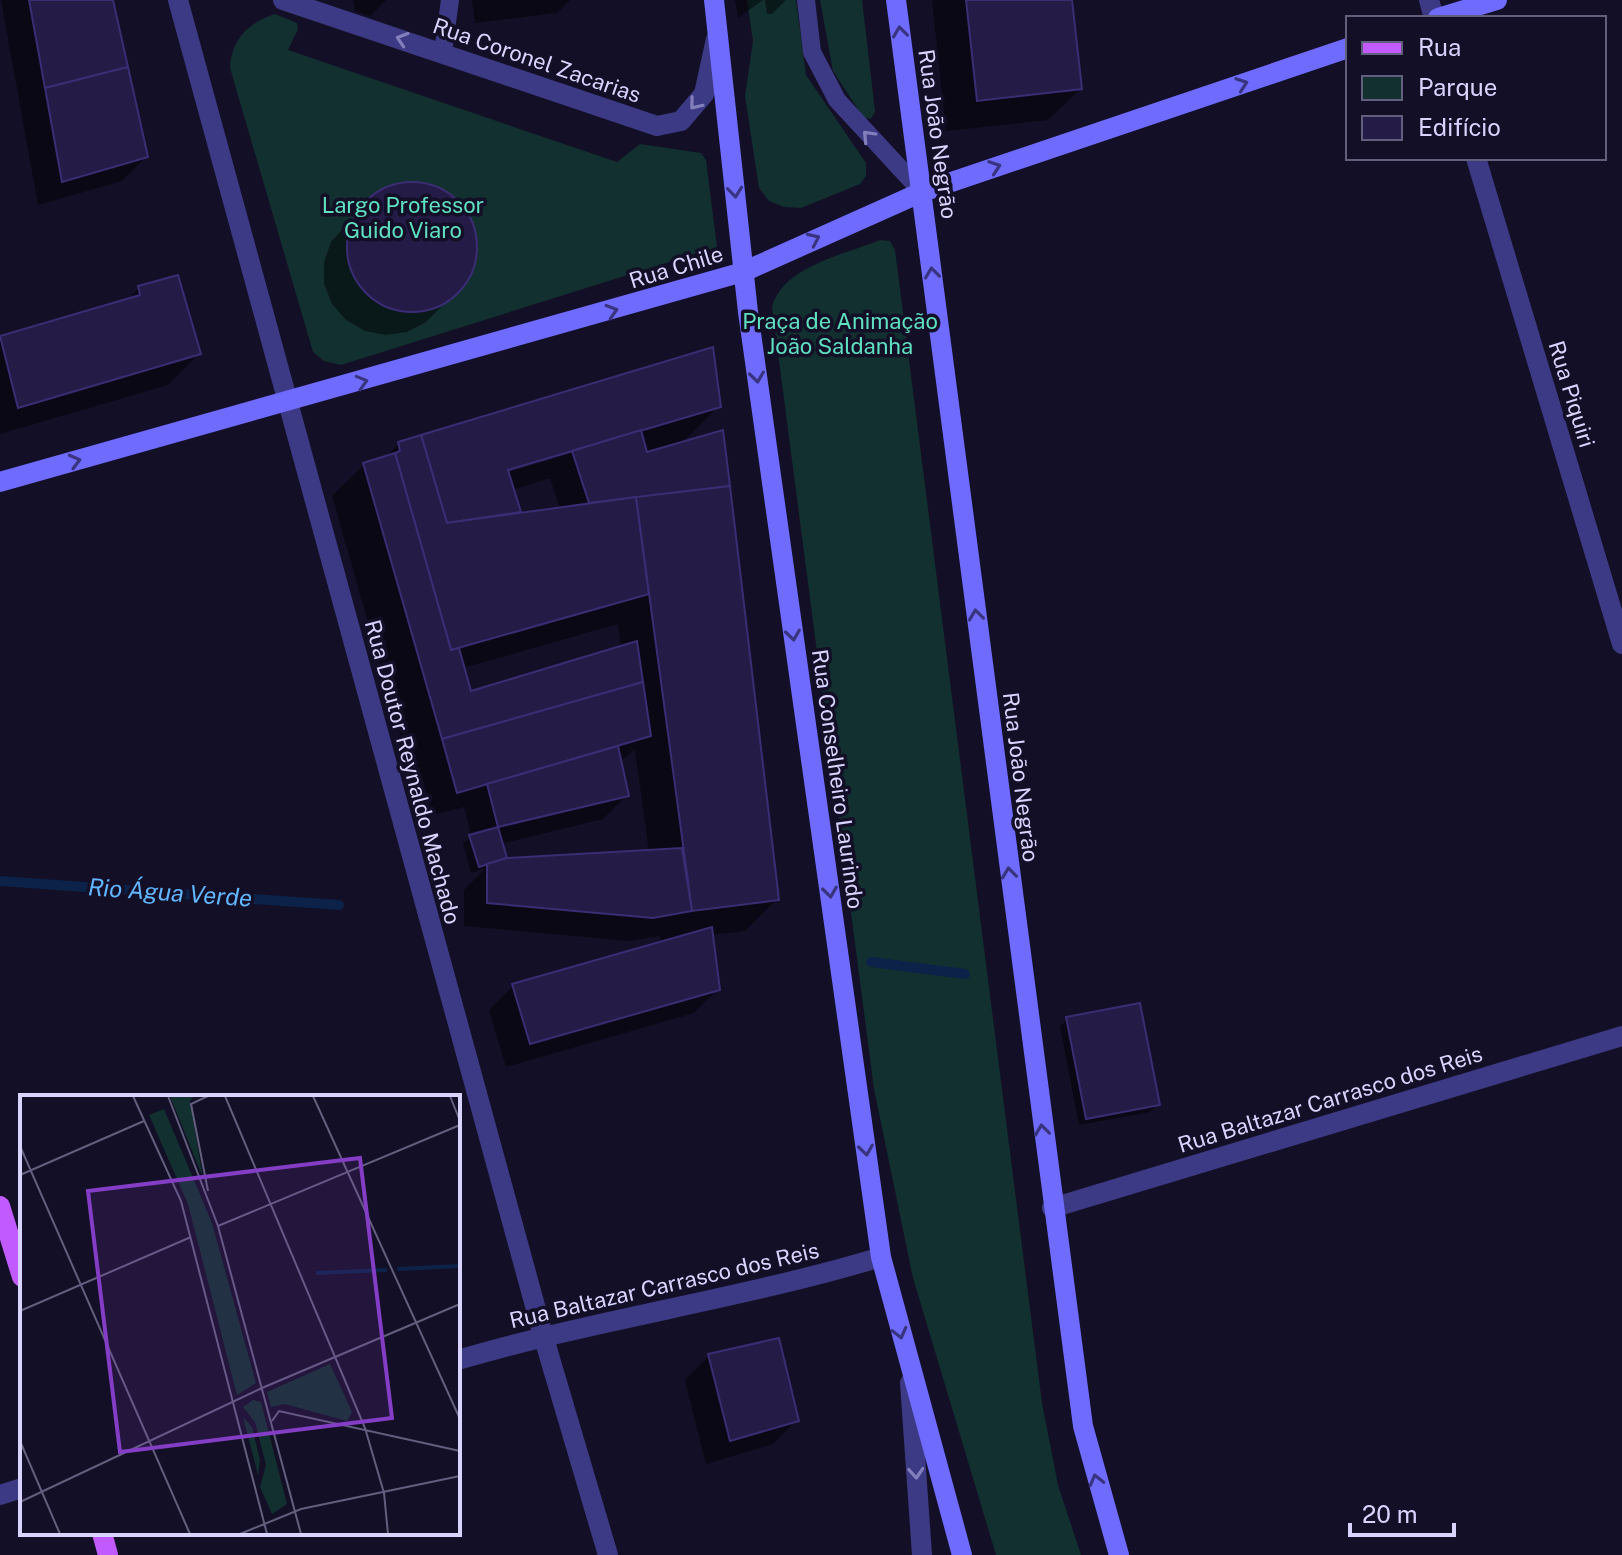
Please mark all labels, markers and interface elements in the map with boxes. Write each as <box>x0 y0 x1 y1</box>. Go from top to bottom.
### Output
street label: Rua Coronel Zacarias <box>430 12 644 108</box>
legend <box>1346 16 1606 160</box>
one-way arrow <box>892 25 909 38</box>
one-way arrow <box>396 32 410 48</box>
text: Rua <box>1418 33 1461 61</box>
street label: Rua João Negrão <box>913 48 963 220</box>
text: Parque <box>1418 73 1497 101</box>
one-way arrow <box>1234 77 1248 93</box>
one-way arrow <box>690 95 705 109</box>
text: Edifício <box>1418 113 1501 141</box>
one-way arrow <box>863 131 877 145</box>
one-way arrow <box>988 160 1002 176</box>
one-way arrow <box>726 186 743 199</box>
park label: Largo Professor Guido Viaro <box>322 192 484 243</box>
one-way arrow <box>805 233 820 249</box>
street label: Rua Chile <box>626 240 726 294</box>
one-way arrow <box>924 267 941 280</box>
one-way arrow <box>605 304 619 320</box>
park label: Praça de Animação João Saldanha <box>742 308 938 359</box>
street label: Rua Piquiri <box>1543 338 1601 450</box>
one-way arrow <box>748 370 765 384</box>
one-way arrow <box>355 375 369 391</box>
one-way arrow <box>68 454 82 471</box>
one-way arrow <box>968 608 985 622</box>
street label: Rua Doutor Reynaldo Machado <box>360 617 466 927</box>
one-way arrow <box>784 628 801 642</box>
street label: Rua Conselheiro Laurindo <box>807 647 869 911</box>
street label: Rua João Negrão <box>998 691 1044 863</box>
one-way arrow <box>1001 866 1018 879</box>
water label: Rio Água Verde <box>87 872 253 912</box>
one-way arrow <box>821 885 838 899</box>
street label: Rua Baltazar Carrasco dos Reis <box>1175 1040 1485 1158</box>
inset map <box>20 1095 460 1535</box>
one-way arrow <box>1034 1124 1051 1137</box>
one-way arrow <box>857 1143 874 1156</box>
street label: Rua Baltazar Carrasco dos Reis <box>507 1237 821 1333</box>
one-way arrow <box>891 1325 908 1339</box>
one-way arrow <box>907 1467 924 1480</box>
one-way arrow <box>1088 1474 1105 1488</box>
scale bar <box>1350 1487 1454 1537</box>
text: 20 m <box>1362 1500 1418 1528</box>

